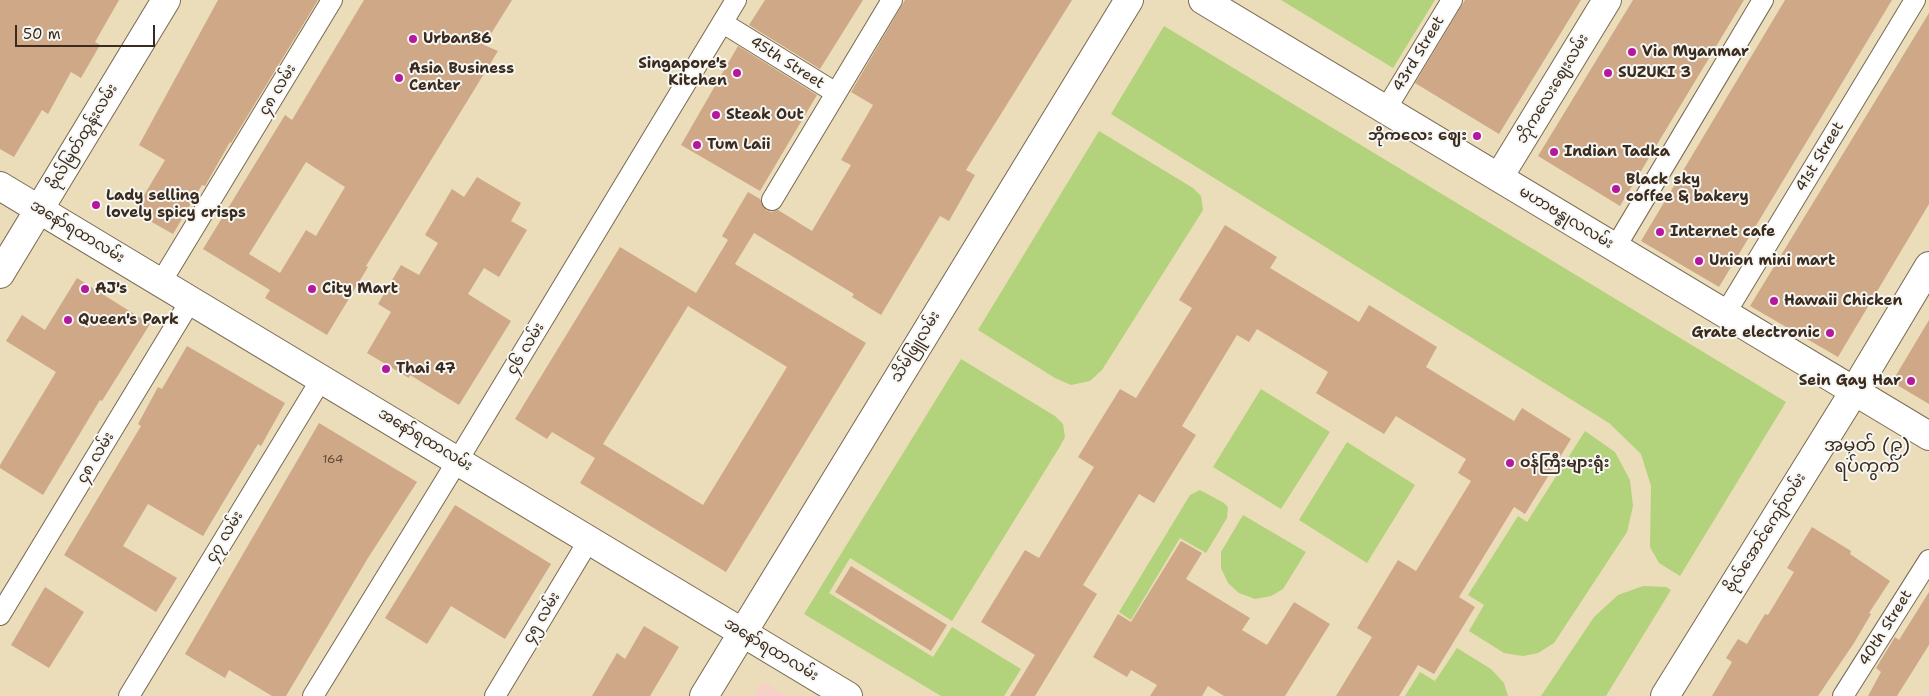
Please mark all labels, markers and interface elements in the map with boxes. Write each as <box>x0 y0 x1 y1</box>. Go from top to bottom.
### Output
street label: 43rd Street <box>1389 13 1449 95</box>
scale bar <box>18 15 158 47</box>
text: 50 m <box>23 24 61 44</box>
place label: Urban86 <box>423 30 492 48</box>
street label: ဘိုကလေးဈေးလမ်း <box>1513 31 1593 147</box>
marker: Urban86 <box>407 33 419 45</box>
street label: 45th Street <box>747 33 827 93</box>
place label: Via Myanmar <box>1642 43 1749 61</box>
marker: Via Myanmar <box>1626 46 1638 58</box>
place label: Singapore's Kitchen <box>638 55 727 90</box>
place label: Asia Business Center <box>409 60 514 95</box>
street label: ၄၈ လမ်း <box>256 61 300 119</box>
place label: SUZUKI 3 <box>1618 64 1691 82</box>
marker: Singapore's Kitchen <box>731 67 743 79</box>
marker: SUZUKI 3 <box>1602 67 1614 79</box>
marker: Asia Business Center <box>393 72 405 84</box>
street label: ဗိုလ်မြတ်ထွန်းလမ်း <box>44 81 122 193</box>
place label: Steak Out <box>726 106 804 124</box>
marker: Steak Out <box>710 109 722 121</box>
street label: 41st Street <box>1792 119 1848 195</box>
place label: ဘိုကလေး ဈေး <box>1368 127 1467 145</box>
marker: ဘိုကလေး ဈေး <box>1471 130 1483 142</box>
place label: Tum Laii <box>707 136 771 154</box>
marker: Tum Laii <box>691 139 703 151</box>
place label: Indian Tadka <box>1564 143 1670 161</box>
marker: Indian Tadka <box>1548 146 1560 158</box>
place label: Black sky coffee & bakery <box>1626 171 1749 206</box>
street label: မဟာဗန္ဓုလလမ်း <box>1516 183 1616 253</box>
marker: Black sky coffee & bakery <box>1610 183 1622 195</box>
place label: Lady selling lovely spicy crisps <box>106 187 246 222</box>
street label: အနော်ရထာလမ်း <box>27 197 127 267</box>
marker: Lady selling lovely spicy crisps <box>90 199 102 211</box>
place label: Internet cafe <box>1670 223 1775 241</box>
marker: Internet cafe <box>1654 226 1666 238</box>
place label: Union mini mart <box>1709 252 1835 270</box>
marker: Union mini mart <box>1693 255 1705 267</box>
place label: AJ's <box>95 280 127 298</box>
place label: City Mart <box>322 280 398 298</box>
marker: AJ's <box>79 283 91 295</box>
marker: City Mart <box>306 283 318 295</box>
place label: Hawaii Chicken <box>1784 292 1902 310</box>
marker: Hawaii Chicken <box>1768 295 1780 307</box>
street label: သိမ်ဖြူလမ်း <box>888 308 944 386</box>
place label: Queen's Park <box>78 311 179 329</box>
marker: Queen's Park <box>62 314 74 326</box>
street label: ၄၆ လမ်း <box>504 320 548 378</box>
place label: Grate electronic <box>1691 324 1820 342</box>
marker: Grate electronic <box>1824 327 1836 339</box>
place label: Thai 47 <box>396 360 455 378</box>
marker: Thai 47 <box>380 363 392 375</box>
place label: Sein Gay Har <box>1799 372 1901 390</box>
marker: Sein Gay Har <box>1905 375 1917 387</box>
street label: အနော်ရထာလမ်း <box>375 405 475 475</box>
street label: ၄၈ လမ်း <box>74 429 118 487</box>
district label: အမှတ် (၉) ရပ်ကွက် <box>1824 435 1910 478</box>
house number: 164 <box>323 453 343 467</box>
place label: ဝန်ကြီးများရုံး <box>1520 454 1609 472</box>
marker: ဝန်ကြီးများရုံး <box>1504 457 1516 469</box>
street label: ဗိုလ်အောင်ကျော်လမ်း <box>1722 470 1810 596</box>
street label: ၄၇ လမ်း <box>203 508 247 566</box>
street label: 40th Street <box>1856 587 1916 669</box>
street label: ၄၅ လမ်း <box>520 589 564 647</box>
street label: အနော်ရထာလမ်း <box>721 615 821 685</box>

